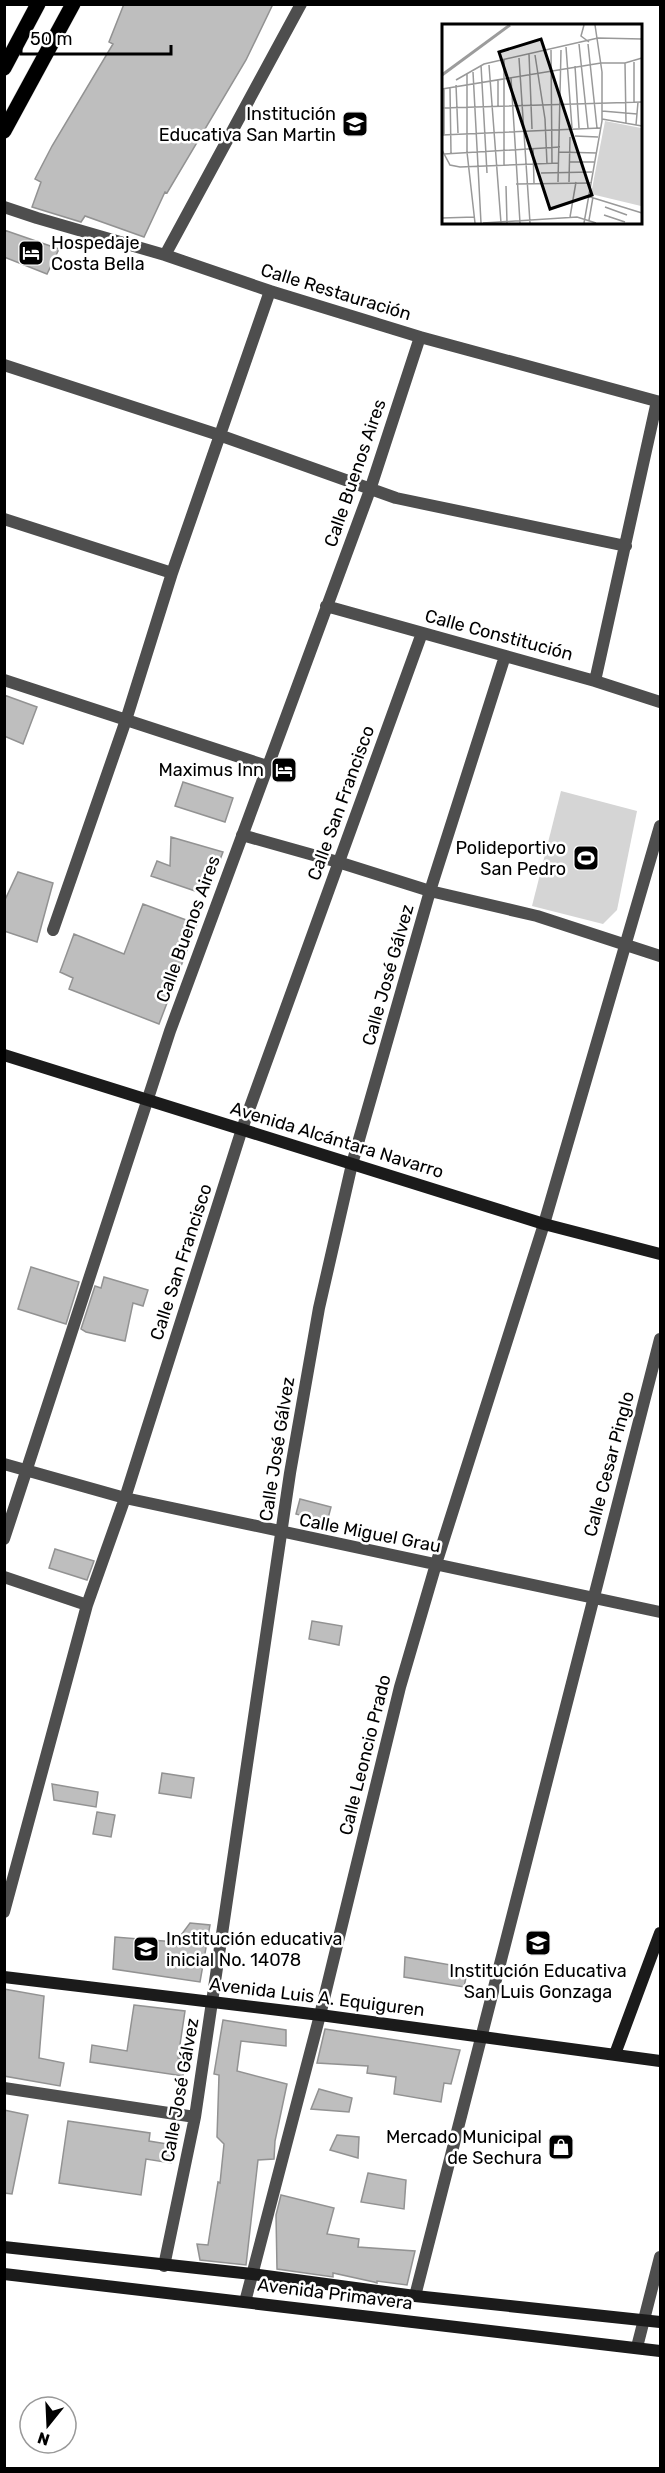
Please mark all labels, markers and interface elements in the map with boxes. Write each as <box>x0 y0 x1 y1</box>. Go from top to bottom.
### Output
scale bar <box>21 18 171 56</box>
inset map <box>442 24 641 224</box>
text: 50 m <box>30 28 73 50</box>
place label: Institución Educativa San Martin <box>159 103 336 146</box>
school or university icon: Institución Educativa San Martin <box>340 109 370 139</box>
place label: Hospedaje Costa Bella <box>51 232 145 275</box>
hotel icon: Hospedaje Costa Bella <box>16 238 46 268</box>
street label: Calle Restauración <box>258 259 414 325</box>
street label: Calle Buenos Aires <box>319 396 391 550</box>
street label: Calle Constitución <box>423 605 575 665</box>
street label: Calle San Francisco <box>303 723 379 883</box>
hotel icon: Maximus Inn <box>269 755 299 785</box>
place label: Maximus Inn <box>159 759 264 781</box>
place label: Polideportivo San Pedro <box>455 837 566 880</box>
sports icon: Polideportivo San Pedro <box>571 843 601 873</box>
street label: Calle Buenos Aires <box>151 853 225 1005</box>
street label: Calle José Gálvez <box>357 902 419 1048</box>
street label: Avenida Alcántara Navarro <box>228 1097 446 1183</box>
street label: Calle San Francisco <box>145 1181 217 1343</box>
street label: Calle José Gálvez <box>255 1375 299 1523</box>
street label: Calle Cesar Pinglo <box>579 1389 639 1539</box>
street label: Calle Miguel Grau <box>297 1508 443 1558</box>
street label: Calle Leoncio Prado <box>334 1672 396 1838</box>
place label: Institución educativa inicial No. 14078 <box>166 1928 343 1971</box>
school or university icon: Institución Educativa San Luis Gonzaga <box>523 1928 553 1958</box>
school or university icon: Institución educativa inicial No. 14078 <box>131 1934 161 1964</box>
place label: Institución Educativa San Luis Gonzaga <box>449 1960 627 2003</box>
street label: Avenida Luis A. Equiguren <box>208 1973 426 2021</box>
street label: Calle José Gálvez <box>156 2016 204 2164</box>
place label: Mercado Municipal de Sechura <box>386 2126 542 2169</box>
shop icon: Mercado Municipal de Sechura <box>546 2132 576 2162</box>
street label: Avenida Primavera <box>256 2274 414 2314</box>
north arrow <box>18 2395 78 2455</box>
text: N <box>35 2428 52 2450</box>

